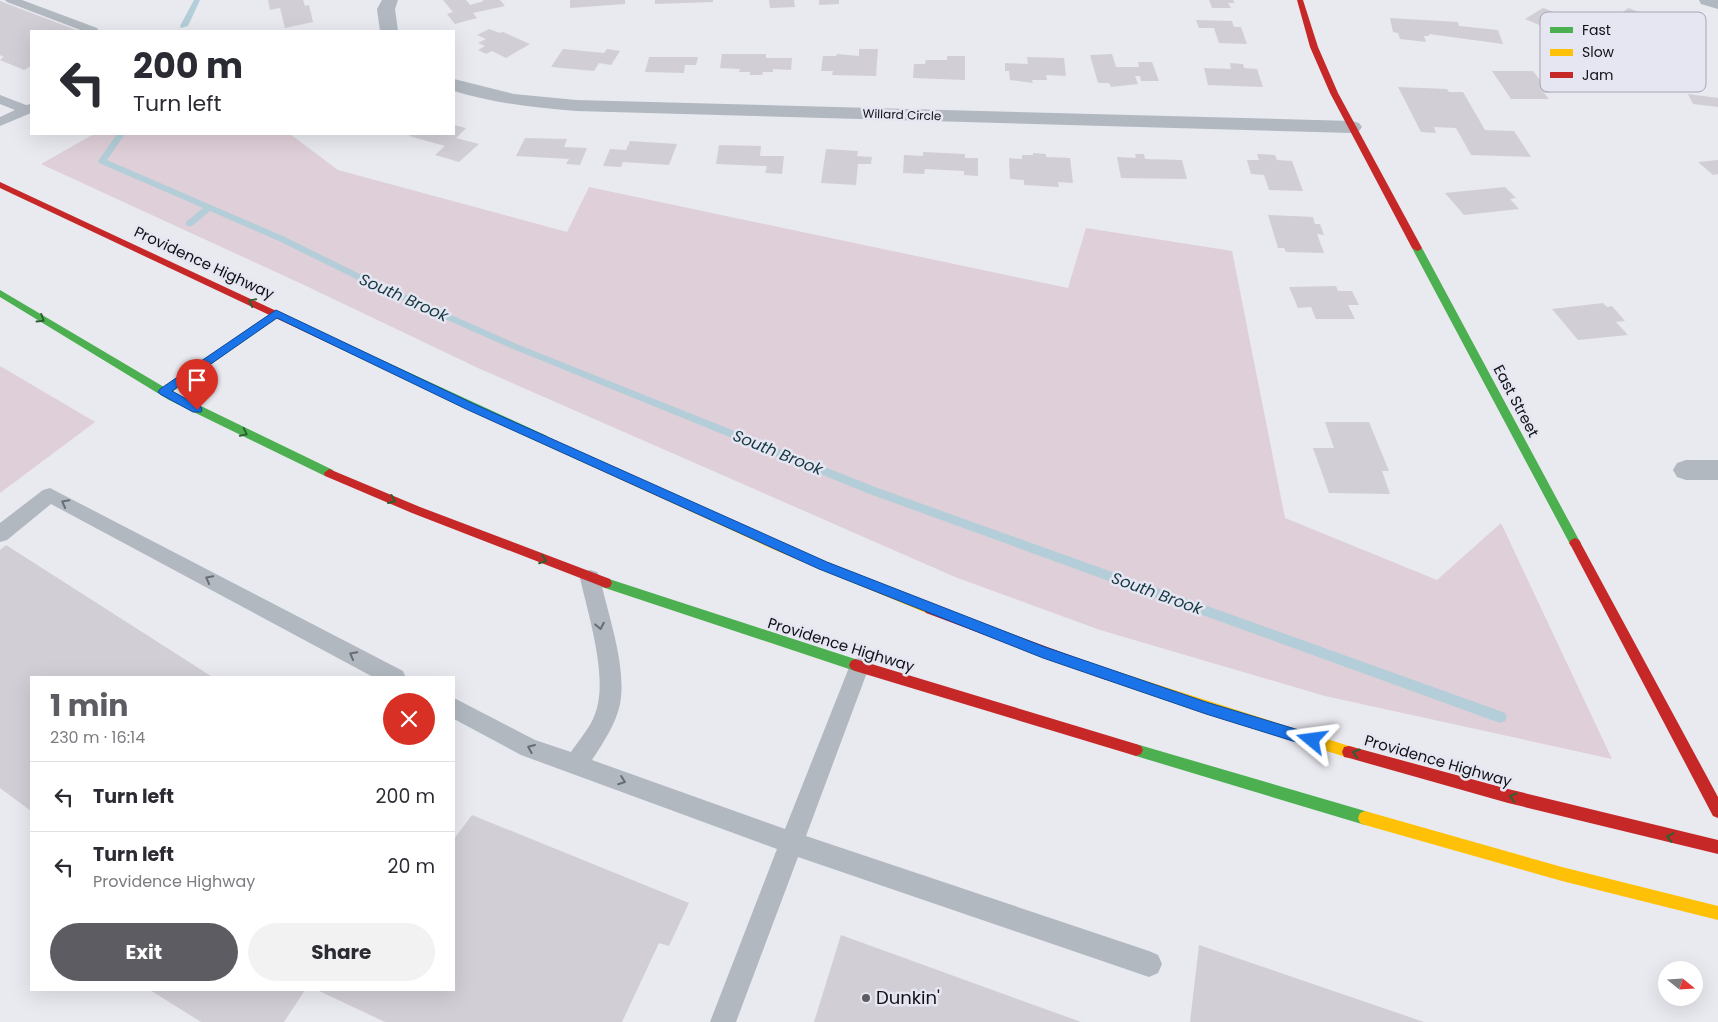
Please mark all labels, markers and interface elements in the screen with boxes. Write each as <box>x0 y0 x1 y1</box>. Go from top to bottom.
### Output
legend <box>1540 12 1706 92</box>
text: Fast <box>1582 20 1611 40</box>
text: 200 m <box>133 41 243 90</box>
text: Slow <box>1582 42 1615 62</box>
icon: left <box>50 50 115 115</box>
text: Jam <box>1582 65 1613 85</box>
text: Turn left <box>133 88 221 119</box>
street label: Willard Circle <box>862 105 942 124</box>
street label: Providence Highway <box>131 221 278 304</box>
water label: South Brook <box>356 268 453 328</box>
one-way arrow <box>248 298 257 308</box>
one-way arrow <box>36 312 45 322</box>
pin <box>176 359 218 410</box>
street label: East Street <box>1489 361 1544 441</box>
icon: arrive <box>183 366 211 394</box>
water label: South Brook <box>729 424 827 481</box>
one-way arrow <box>239 427 248 437</box>
one-way arrow <box>387 493 396 504</box>
one-way arrow <box>62 499 71 509</box>
one-way arrow <box>538 554 547 564</box>
water label: South Brook <box>1108 566 1206 621</box>
one-way arrow <box>205 575 214 585</box>
street label: Providence Highway <box>765 612 917 677</box>
one-way arrow <box>594 621 605 630</box>
one-way arrow <box>349 651 358 661</box>
text: 1 min <box>50 684 128 727</box>
button: close <box>383 693 435 745</box>
position arrow <box>1285 713 1337 765</box>
text: 230 m · 16:14 <box>50 726 145 749</box>
street label: Providence Highway <box>1362 729 1515 792</box>
one-way arrow <box>527 743 536 754</box>
one-way arrow <box>1353 749 1361 759</box>
one-way arrow <box>617 775 626 785</box>
icon: left <box>50 783 78 811</box>
text: Turn left <box>93 783 174 810</box>
text: 200 m <box>376 783 435 810</box>
one-way arrow <box>1508 792 1517 803</box>
one-way arrow <box>1666 832 1675 843</box>
text: Turn left <box>93 841 174 868</box>
icon: left <box>50 853 78 881</box>
text: 20 m <box>387 853 435 880</box>
text: Providence Highway <box>93 870 255 893</box>
button: Exit <box>50 923 238 981</box>
button: Share <box>248 923 435 981</box>
north arrow <box>1658 961 1702 1006</box>
map controls <box>1658 961 1703 1006</box>
place label: Dunkin' <box>876 985 940 1010</box>
marker: Dunkin' <box>860 992 872 1004</box>

